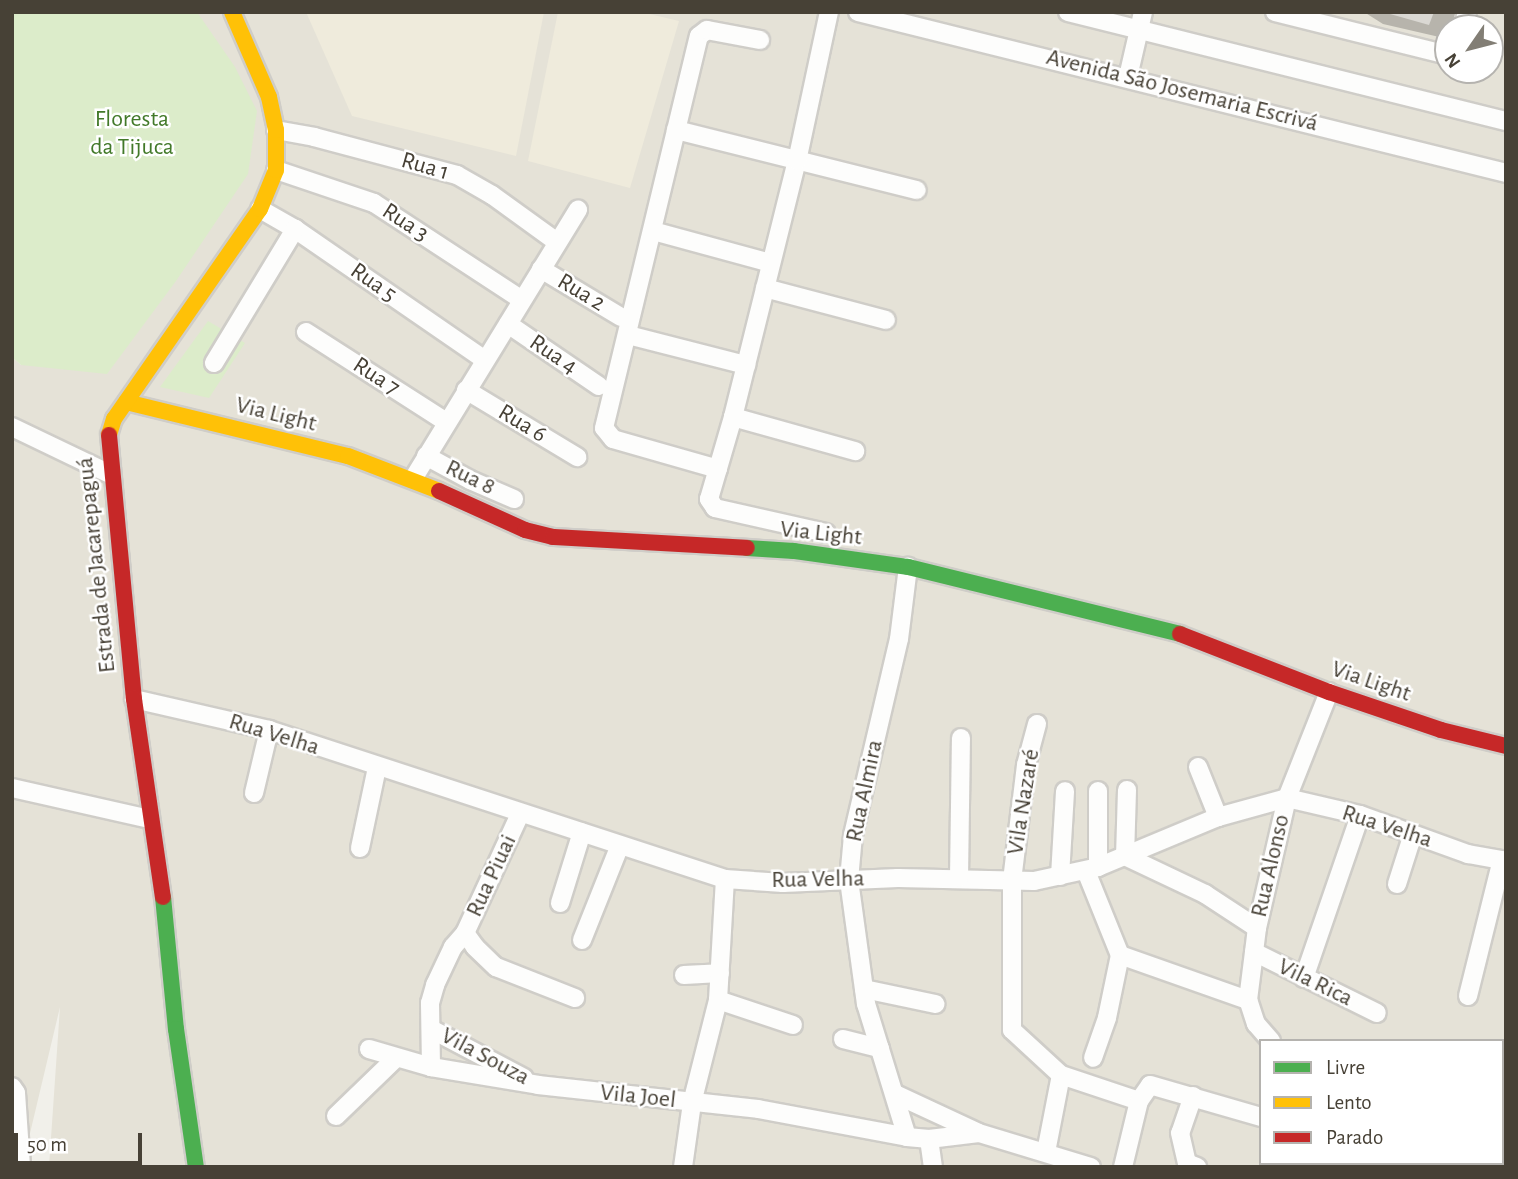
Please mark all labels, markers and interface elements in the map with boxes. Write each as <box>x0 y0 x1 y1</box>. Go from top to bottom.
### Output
north arrow <box>1434 14 1504 84</box>
street label: Avenida São Josemaria Escrivá <box>1043 43 1321 139</box>
text: N <box>1441 49 1465 71</box>
park label: Floresta da Tijuca <box>90 106 174 162</box>
street label: Rua 1 <box>398 146 452 188</box>
street label: Rua 3 <box>376 197 434 249</box>
street label: Rua 5 <box>344 257 402 309</box>
street label: Rua 2 <box>552 268 610 318</box>
street label: Rua 4 <box>524 329 582 381</box>
street label: Rua 7 <box>347 351 405 403</box>
street label: Via Light <box>233 391 319 439</box>
street label: Rua 6 <box>493 398 551 450</box>
street label: Rua 8 <box>441 454 499 502</box>
street label: Estrada de Jacarepaguá <box>71 456 123 674</box>
street label: Via Light <box>779 515 863 553</box>
street label: Via Light <box>1328 655 1414 709</box>
street label: Rua Velha <box>225 708 323 762</box>
street label: Rua Almira <box>840 737 890 845</box>
street label: Vila Nazaré <box>1001 747 1047 857</box>
street label: Rua Velha <box>1338 799 1436 855</box>
street label: Rua Alonso <box>1245 812 1297 920</box>
street label: Rua Piuai <box>460 830 524 922</box>
street label: Rua Velha <box>771 865 865 895</box>
street label: Vila Rica <box>1273 953 1357 1013</box>
street label: Vila Souza <box>436 1022 534 1092</box>
legend <box>1259 1039 1504 1165</box>
text: Livre <box>1326 1057 1365 1078</box>
street label: Vila Joel <box>599 1079 677 1115</box>
text: Lento <box>1326 1092 1372 1113</box>
scale bar <box>18 1120 145 1164</box>
text: Parado <box>1326 1127 1383 1148</box>
text: 50 m <box>27 1134 67 1155</box>

